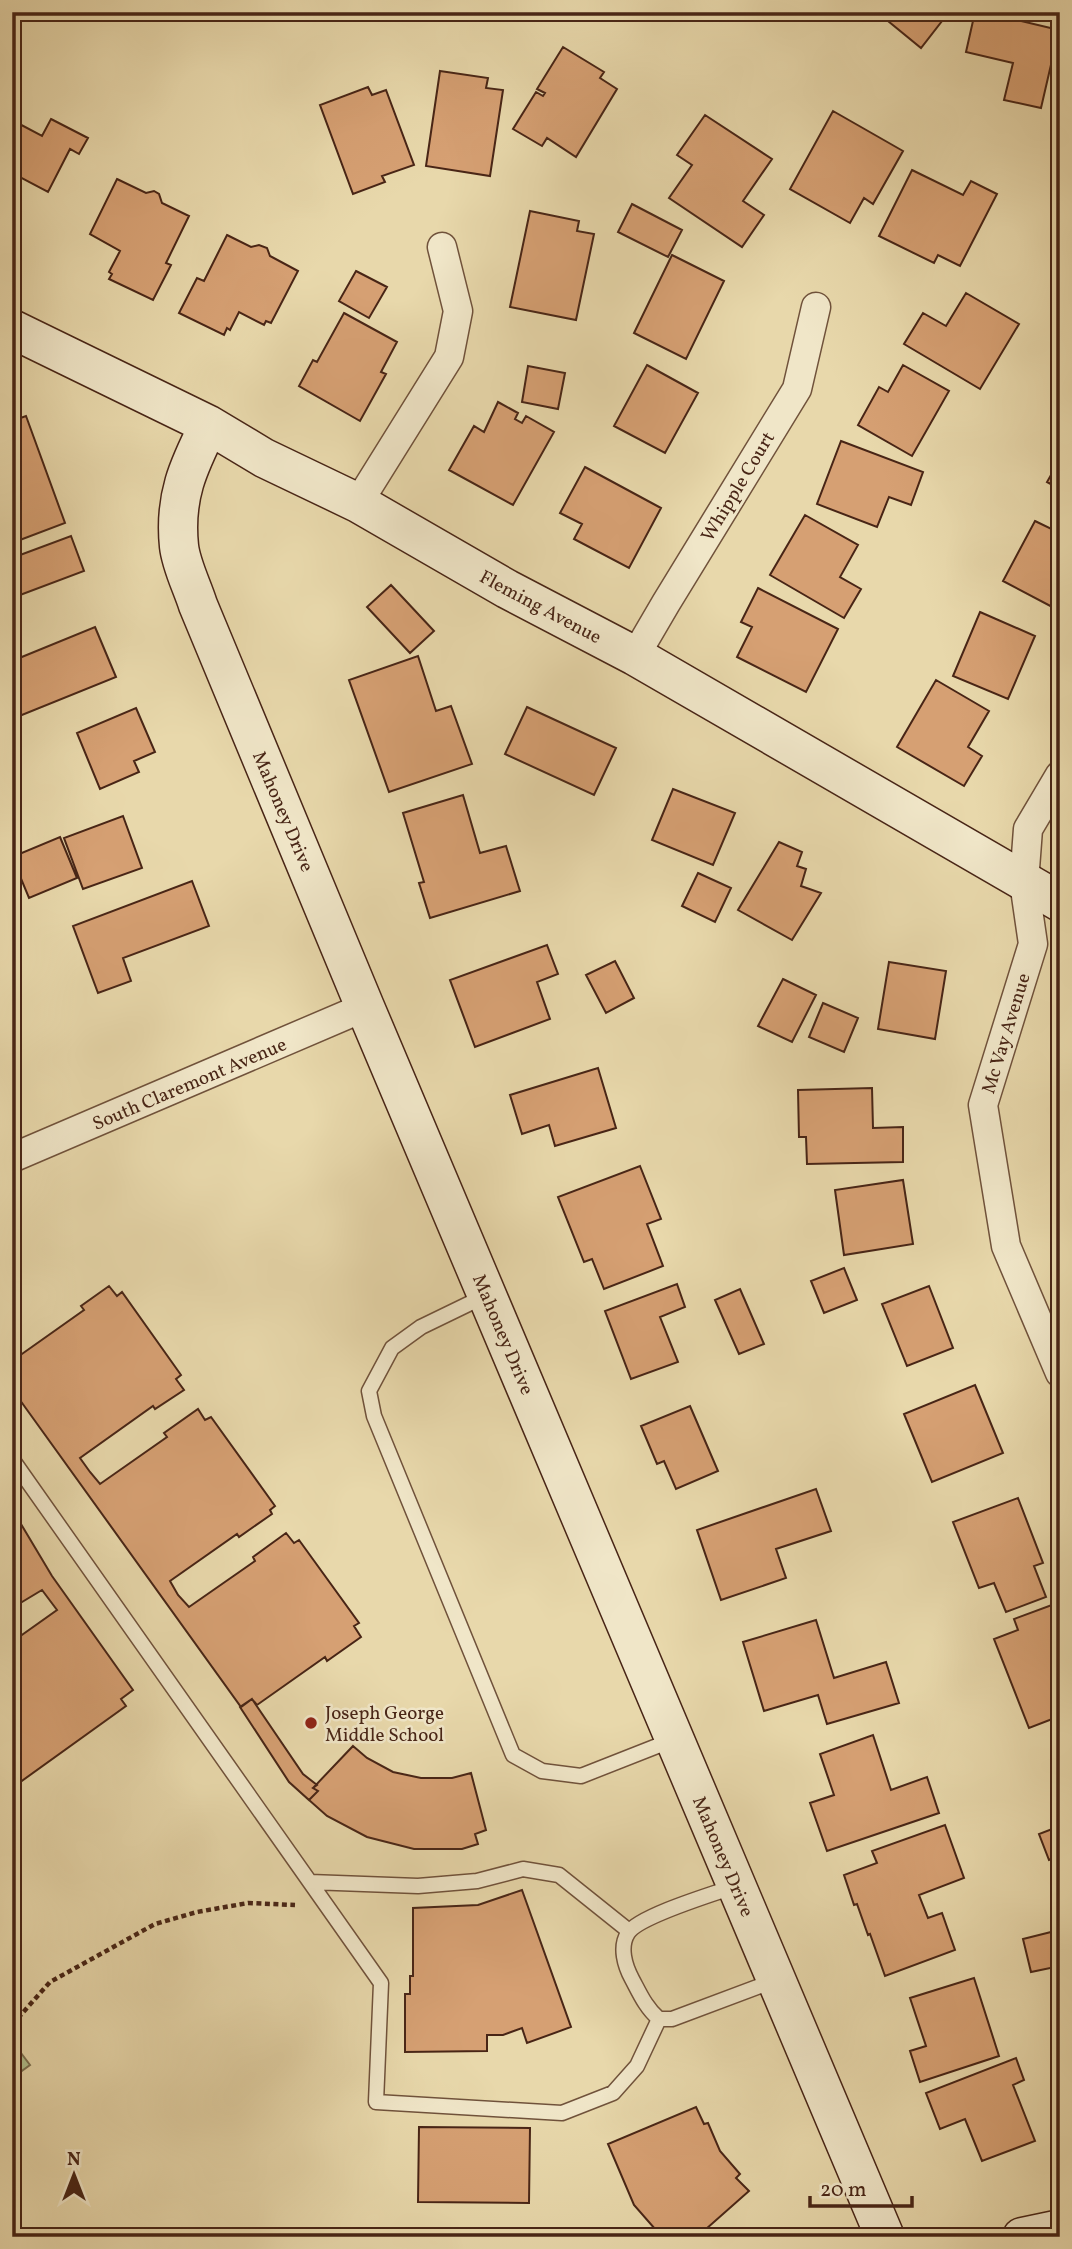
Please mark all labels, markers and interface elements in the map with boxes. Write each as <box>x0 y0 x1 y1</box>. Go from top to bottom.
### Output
street label: Whipple Court <box>696 427 782 547</box>
street label: Fleming Avenue <box>474 565 606 651</box>
street label: Mahoney Drive <box>245 747 319 876</box>
street label: Mc Vay Avenue <box>976 970 1038 1097</box>
street label: South Claremont Avenue <box>89 1032 291 1138</box>
street label: Mahoney Drive <box>465 1270 539 1399</box>
place label: Joseph George Middle School <box>325 1701 444 1749</box>
marker: Joseph George Middle School <box>303 1715 319 1731</box>
street label: Mahoney Drive <box>685 1792 759 1921</box>
north arrow <box>38 2140 108 2210</box>
text: N <box>67 2147 81 2173</box>
scale bar <box>810 2165 911 2209</box>
text: 20 m <box>820 2176 866 2205</box>

